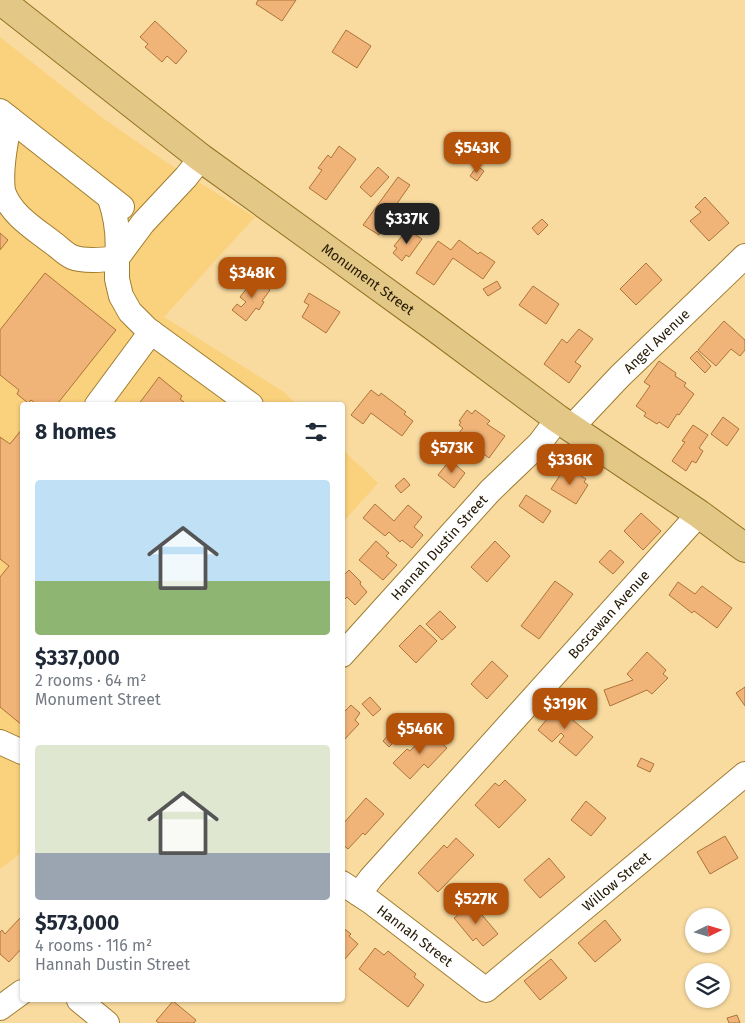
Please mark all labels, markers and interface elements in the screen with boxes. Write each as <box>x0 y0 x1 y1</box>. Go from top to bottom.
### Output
pin: $543K <box>442 132 512 174</box>
text: $543K <box>455 138 499 157</box>
pin: $337K <box>372 202 442 245</box>
text: $337K <box>386 209 428 228</box>
street label: Monument Street <box>318 240 418 319</box>
pin: $348K <box>217 256 287 299</box>
text: $348K <box>229 263 275 282</box>
street label: Angel Avenue <box>620 306 693 377</box>
icon: filters <box>302 418 330 446</box>
text: 8 homes <box>35 419 116 445</box>
pin: $573K <box>417 432 487 474</box>
text: $573K <box>431 438 473 457</box>
pin: $336K <box>535 444 605 486</box>
text: $336K <box>548 450 592 469</box>
street label: Hannah Dustin Street <box>388 491 492 604</box>
icon: home <box>138 513 228 603</box>
street label: Boscawan Avenue <box>565 567 653 662</box>
text: $337,000 <box>35 645 120 671</box>
text: 2 rooms · 64 m² <box>35 671 146 690</box>
pin: $319K <box>530 688 600 730</box>
text: Monument Street <box>35 690 161 709</box>
text: $319K <box>543 694 587 713</box>
pin: $546K <box>385 712 455 755</box>
text: $546K <box>397 719 443 738</box>
icon: home <box>138 778 228 868</box>
street label: Willow Street <box>579 848 655 915</box>
pin: $527K <box>441 882 511 925</box>
text: $527K <box>455 889 497 908</box>
street label: Hannah Street <box>373 902 457 971</box>
north arrow <box>685 908 730 952</box>
map controls <box>685 908 730 1008</box>
text: $573,000 <box>35 910 119 936</box>
text: 4 rooms · 116 m² <box>35 936 152 955</box>
text: Hannah Dustin Street <box>35 955 190 974</box>
button: layers <box>685 963 730 1008</box>

